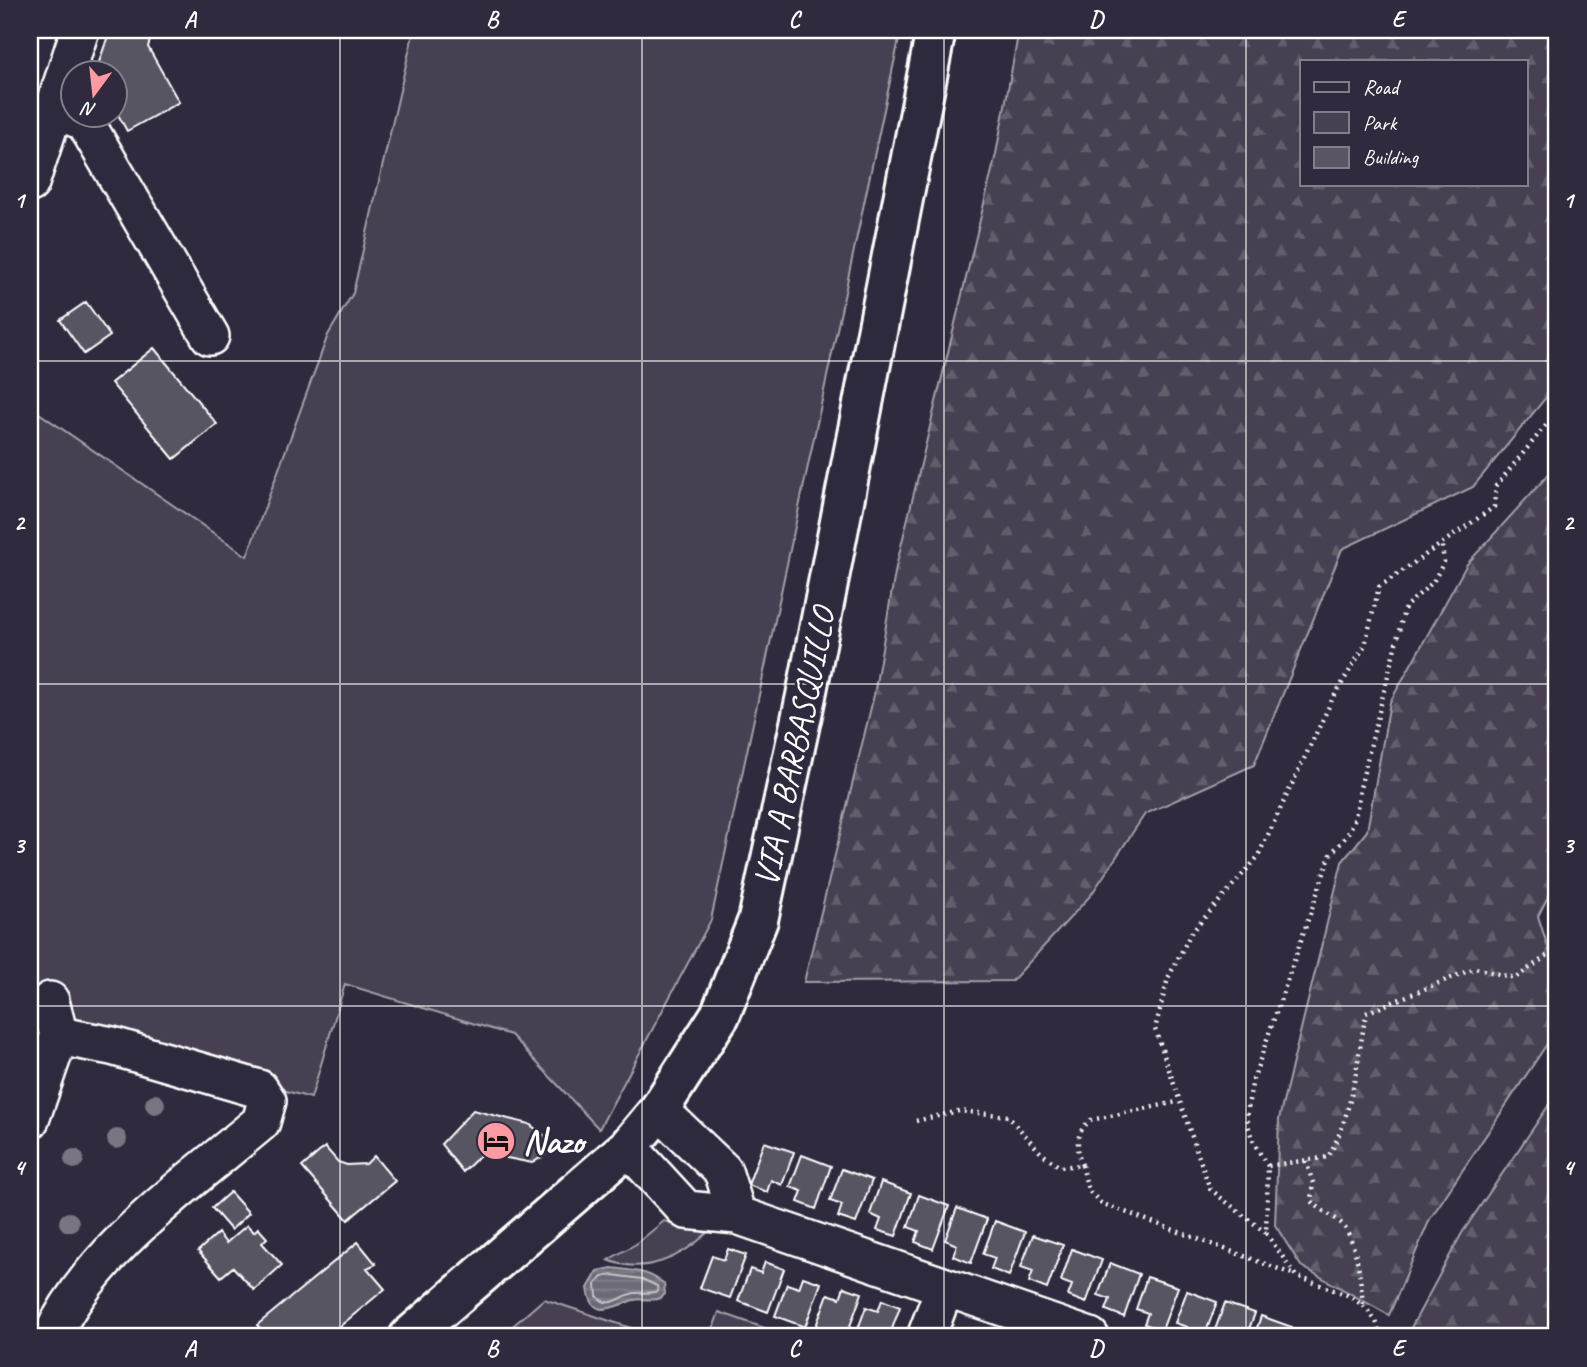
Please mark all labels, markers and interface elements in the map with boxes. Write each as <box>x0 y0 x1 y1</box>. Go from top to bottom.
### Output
text: A <box>184 5 198 34</box>
text: B <box>486 5 500 34</box>
text: C <box>789 5 803 34</box>
text: D <box>1089 5 1105 34</box>
text: E <box>1392 5 1408 34</box>
north arrow <box>60 60 130 130</box>
legend <box>1300 60 1528 186</box>
text: Road <box>1363 74 1402 100</box>
text: N <box>78 96 99 123</box>
text: Park <box>1363 110 1398 136</box>
text: Building <box>1363 144 1420 170</box>
text: 1 <box>14 186 27 215</box>
text: 1 <box>1563 186 1576 215</box>
text: 2 <box>14 508 27 537</box>
text: 2 <box>1563 508 1576 537</box>
street label: VIA A BARBASQUILLO <box>743 600 847 891</box>
text: 3 <box>14 831 27 860</box>
text: 3 <box>1563 831 1576 860</box>
place label: Nazo <box>523 1119 587 1164</box>
hotel icon: Nazo <box>475 1120 517 1162</box>
text: 4 <box>14 1153 27 1182</box>
text: 4 <box>1563 1153 1576 1182</box>
text: A <box>184 1334 198 1363</box>
text: B <box>486 1334 500 1363</box>
text: C <box>789 1334 803 1363</box>
text: D <box>1089 1334 1105 1363</box>
text: E <box>1392 1334 1408 1363</box>

